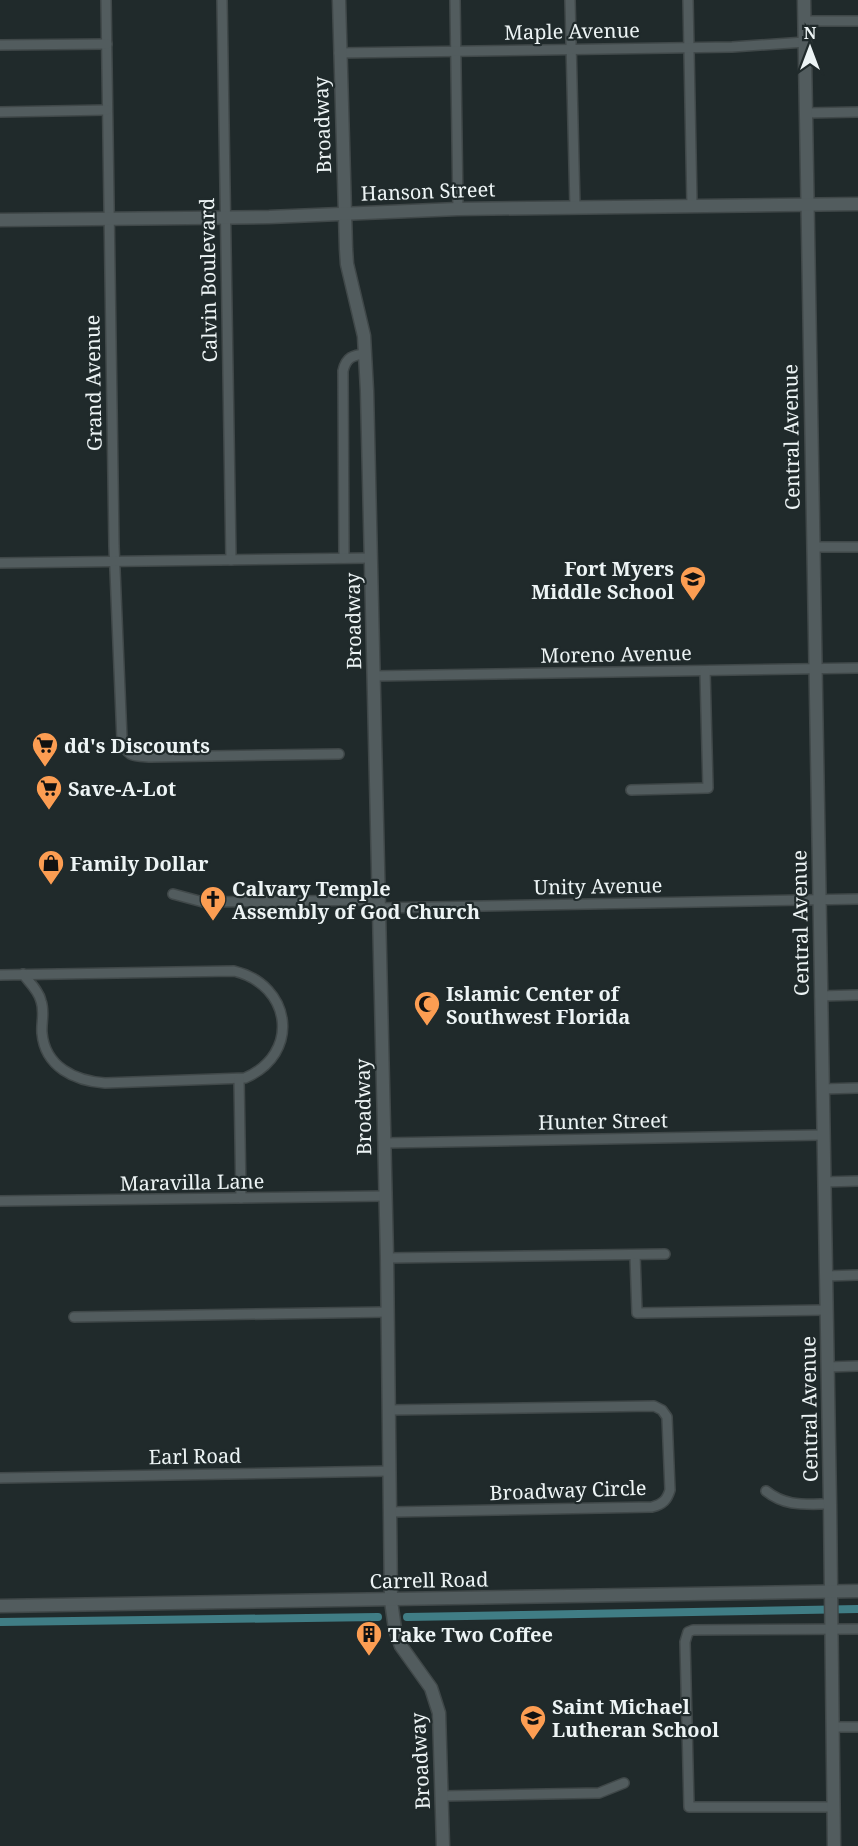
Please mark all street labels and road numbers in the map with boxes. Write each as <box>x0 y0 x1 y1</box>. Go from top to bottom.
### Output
street label: Maple Avenue <box>504 16 640 46</box>
street label: Broadway <box>307 75 337 174</box>
street label: Hanson Street <box>360 175 496 207</box>
street label: Calvin Boulevard <box>193 197 223 363</box>
street label: Grand Avenue <box>78 315 108 451</box>
street label: Central Avenue <box>776 364 806 510</box>
street label: Broadway <box>339 572 367 670</box>
street label: Moreno Avenue <box>540 639 692 669</box>
street label: Central Avenue <box>785 850 815 996</box>
street label: Unity Avenue <box>533 871 663 901</box>
street label: Broadway <box>349 1058 377 1156</box>
street label: Hunter Street <box>538 1106 668 1136</box>
street label: Maravilla Lane <box>120 1167 264 1197</box>
street label: Central Avenue <box>794 1336 824 1482</box>
street label: Earl Road <box>148 1442 242 1470</box>
street label: Broadway Circle <box>489 1474 647 1506</box>
street label: Carrell Road <box>369 1565 489 1595</box>
street label: Broadway <box>404 1711 436 1810</box>

